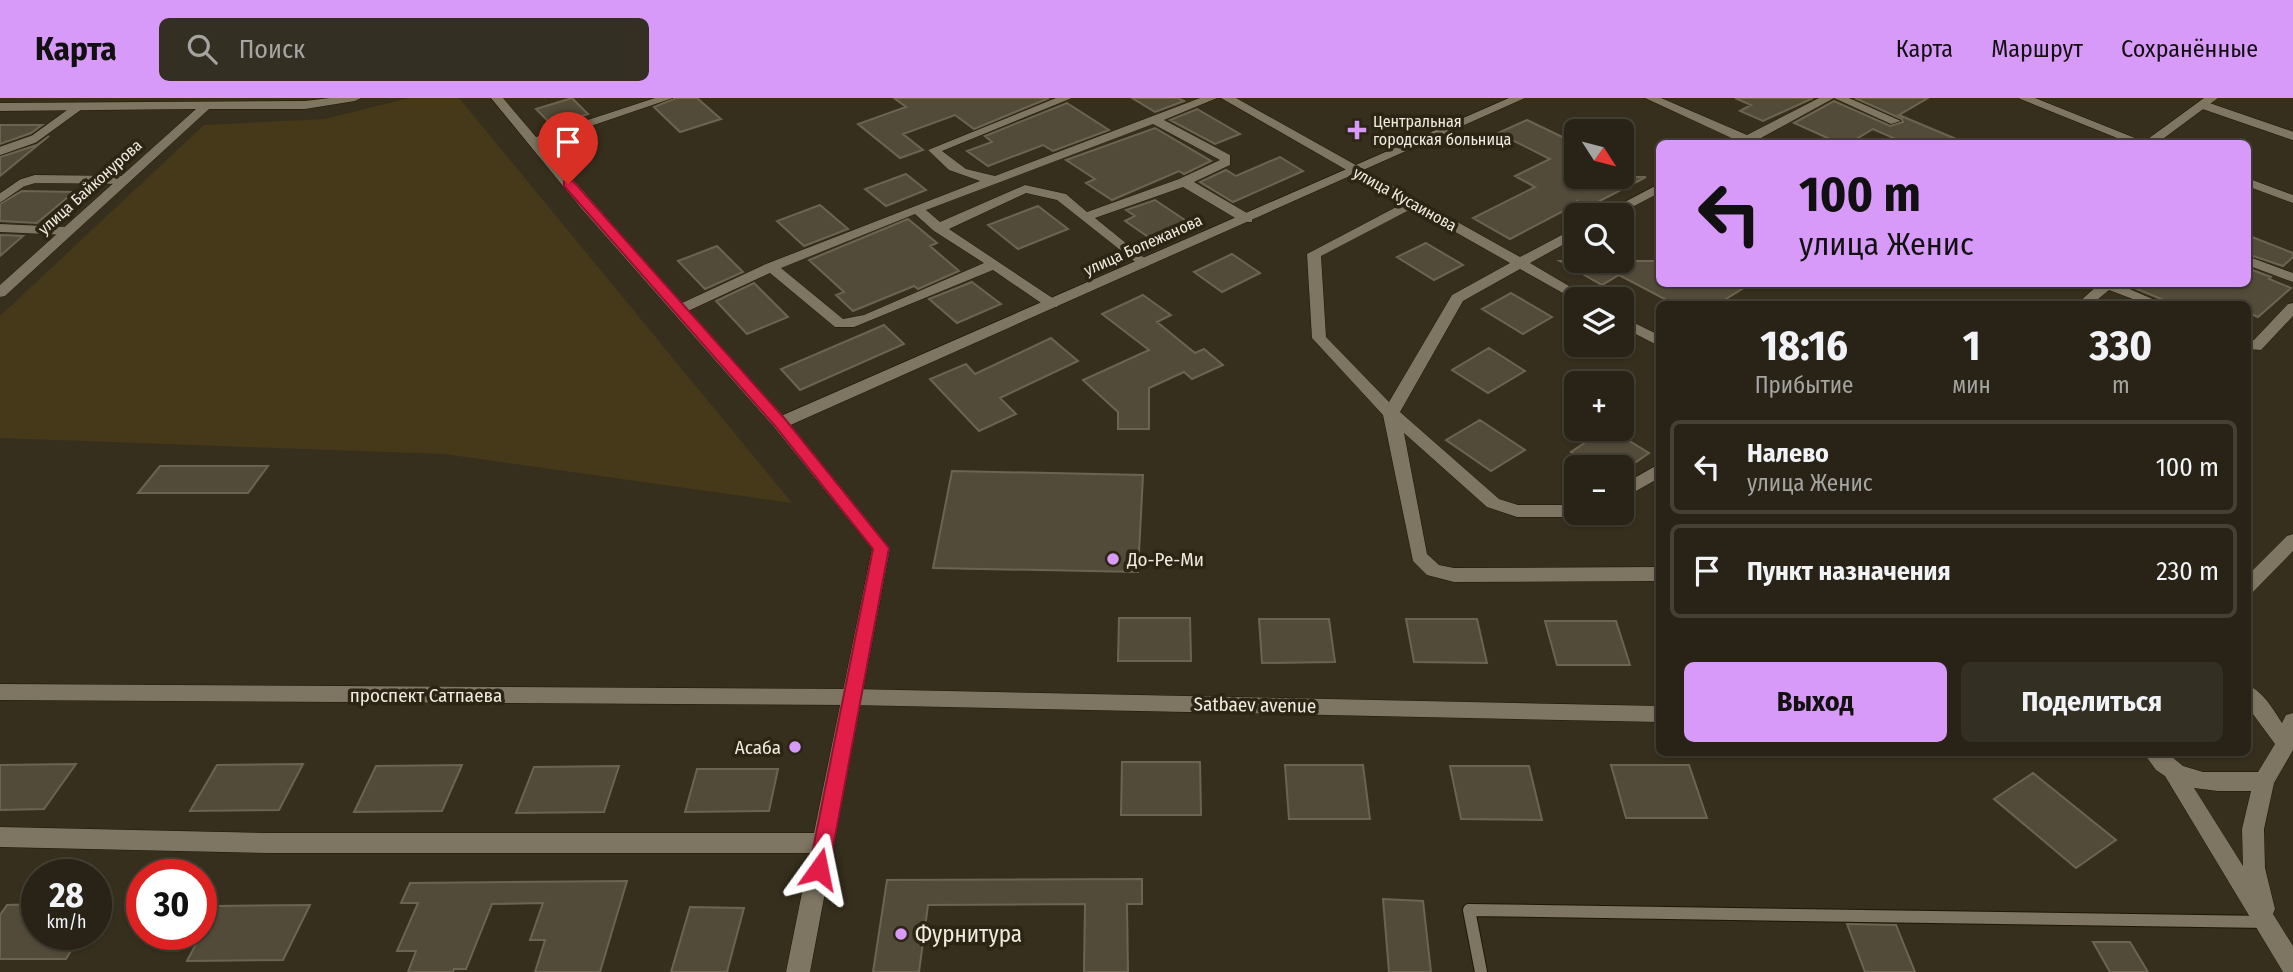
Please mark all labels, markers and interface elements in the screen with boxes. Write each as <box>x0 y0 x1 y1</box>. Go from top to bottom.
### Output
search box <box>159 18 649 81</box>
text: Карта <box>35 29 117 69</box>
icon: search <box>183 30 221 68</box>
text: Поиск <box>239 34 305 65</box>
text: Карта <box>1896 35 1953 63</box>
text: Маршрут <box>1991 35 2083 63</box>
text: Сохранённые <box>2121 35 2258 63</box>
pin <box>538 112 598 184</box>
place label: Центральная городская больница <box>1373 112 1511 149</box>
north arrow <box>1564 119 1634 189</box>
map controls <box>1564 119 1634 525</box>
marker: Центральная городская больница <box>1347 120 1367 140</box>
icon: arrive <box>549 123 587 161</box>
street label: улица Байконурова <box>34 135 146 238</box>
street label: улица Кусаинова <box>1350 163 1460 235</box>
text: 100 m <box>1799 165 1921 224</box>
icon: left <box>1684 168 1775 259</box>
button: search <box>1564 203 1634 273</box>
street label: улица Бопежанова <box>1081 210 1205 280</box>
text: улица Женис <box>1799 225 1974 263</box>
button: layers <box>1564 287 1634 357</box>
text: 18:16 <box>1760 321 1848 371</box>
text: 1 <box>1963 321 1980 371</box>
text: 330 <box>2090 321 2152 371</box>
button: + <box>1564 371 1634 441</box>
text: Прибытие <box>1755 371 1853 399</box>
text: мин <box>1952 371 1991 399</box>
text: m <box>2112 371 2130 399</box>
text: Налево <box>1747 438 1829 469</box>
icon: left <box>1688 448 1726 486</box>
text: 100 m <box>2156 452 2219 483</box>
button: − <box>1564 455 1634 525</box>
text: улица Женис <box>1747 469 1873 497</box>
place label: До-Ре-Ми <box>1126 548 1204 571</box>
marker: До-Ре-Ми <box>1105 551 1121 567</box>
icon: arrive <box>1688 552 1726 590</box>
text: Пункт назначения <box>1747 556 1951 587</box>
text: 230 m <box>2156 556 2219 587</box>
button: Выход <box>1684 662 1947 742</box>
button: Поделиться <box>1961 662 2223 742</box>
street label: проспект Сатпаева <box>350 684 502 707</box>
street label: Satbaev avenue <box>1194 692 1316 718</box>
place label: Асаба <box>735 736 781 759</box>
marker: Асаба <box>787 739 803 755</box>
position arrow <box>782 832 856 906</box>
speed limit sign: 30 <box>126 859 217 950</box>
text: 28 <box>49 874 84 916</box>
text: km/h <box>46 911 87 933</box>
place label: Фурнитура <box>915 920 1022 948</box>
marker: Фурнитура <box>893 926 909 942</box>

